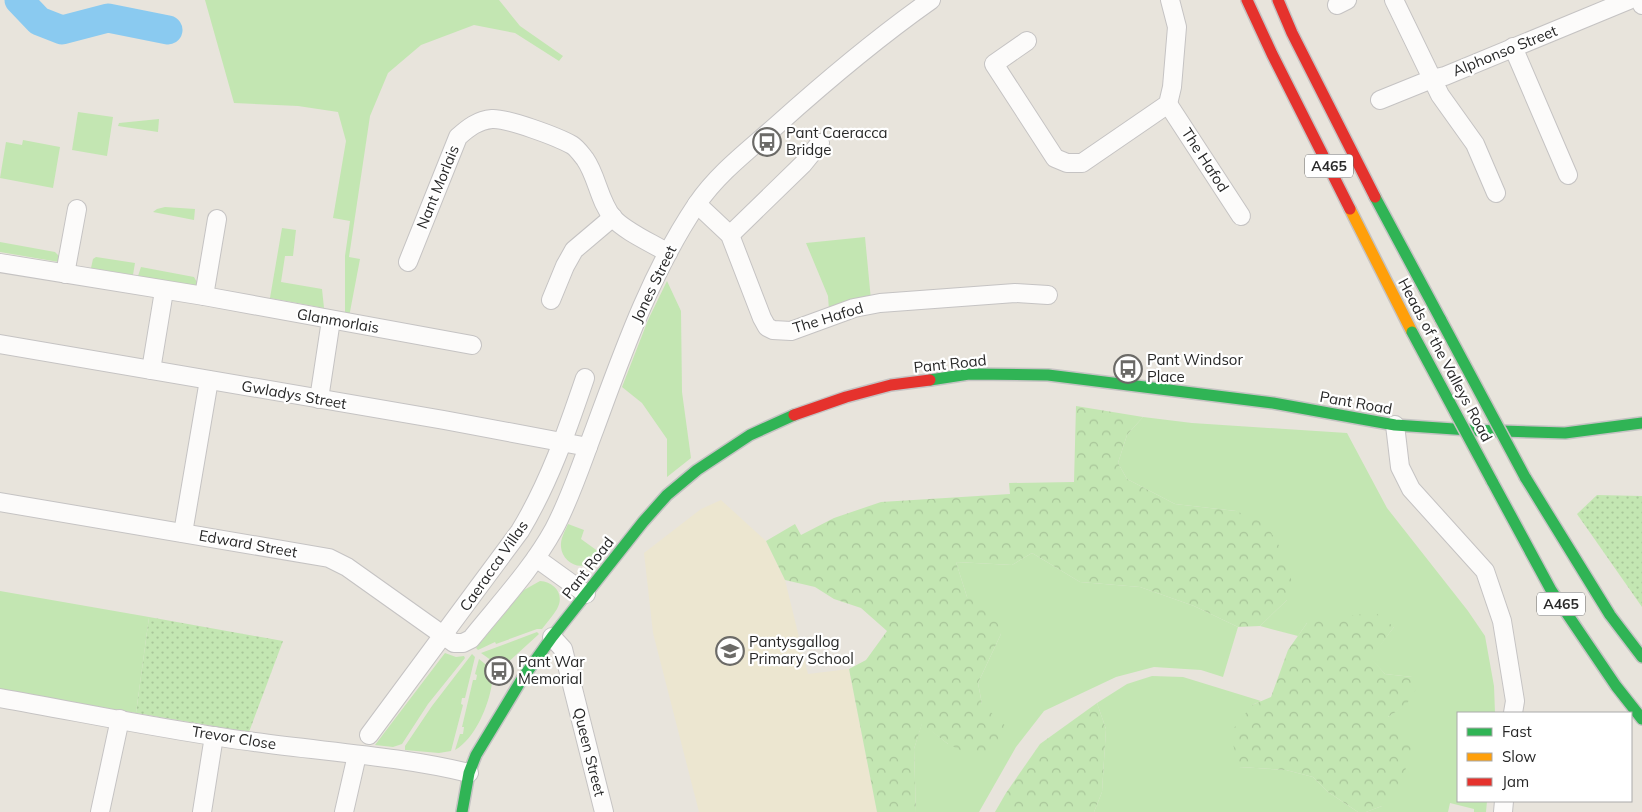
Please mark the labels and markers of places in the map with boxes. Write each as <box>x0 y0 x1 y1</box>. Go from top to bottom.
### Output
place label: Pant Caeracca Bridge <box>786 123 888 159</box>
bus stop icon: Pant Caeracca Bridge <box>752 127 782 157</box>
place label: Pant Windsor Place <box>1147 350 1243 386</box>
bus stop icon: Pant Windsor Place <box>1113 354 1143 384</box>
place label: Pantysgallog Primary School <box>749 632 854 668</box>
school or university icon: Pantysgallog Primary School <box>715 636 745 666</box>
place label: Pant War Memorial <box>518 652 585 688</box>
bus stop icon: Pant War Memorial <box>484 656 514 686</box>

